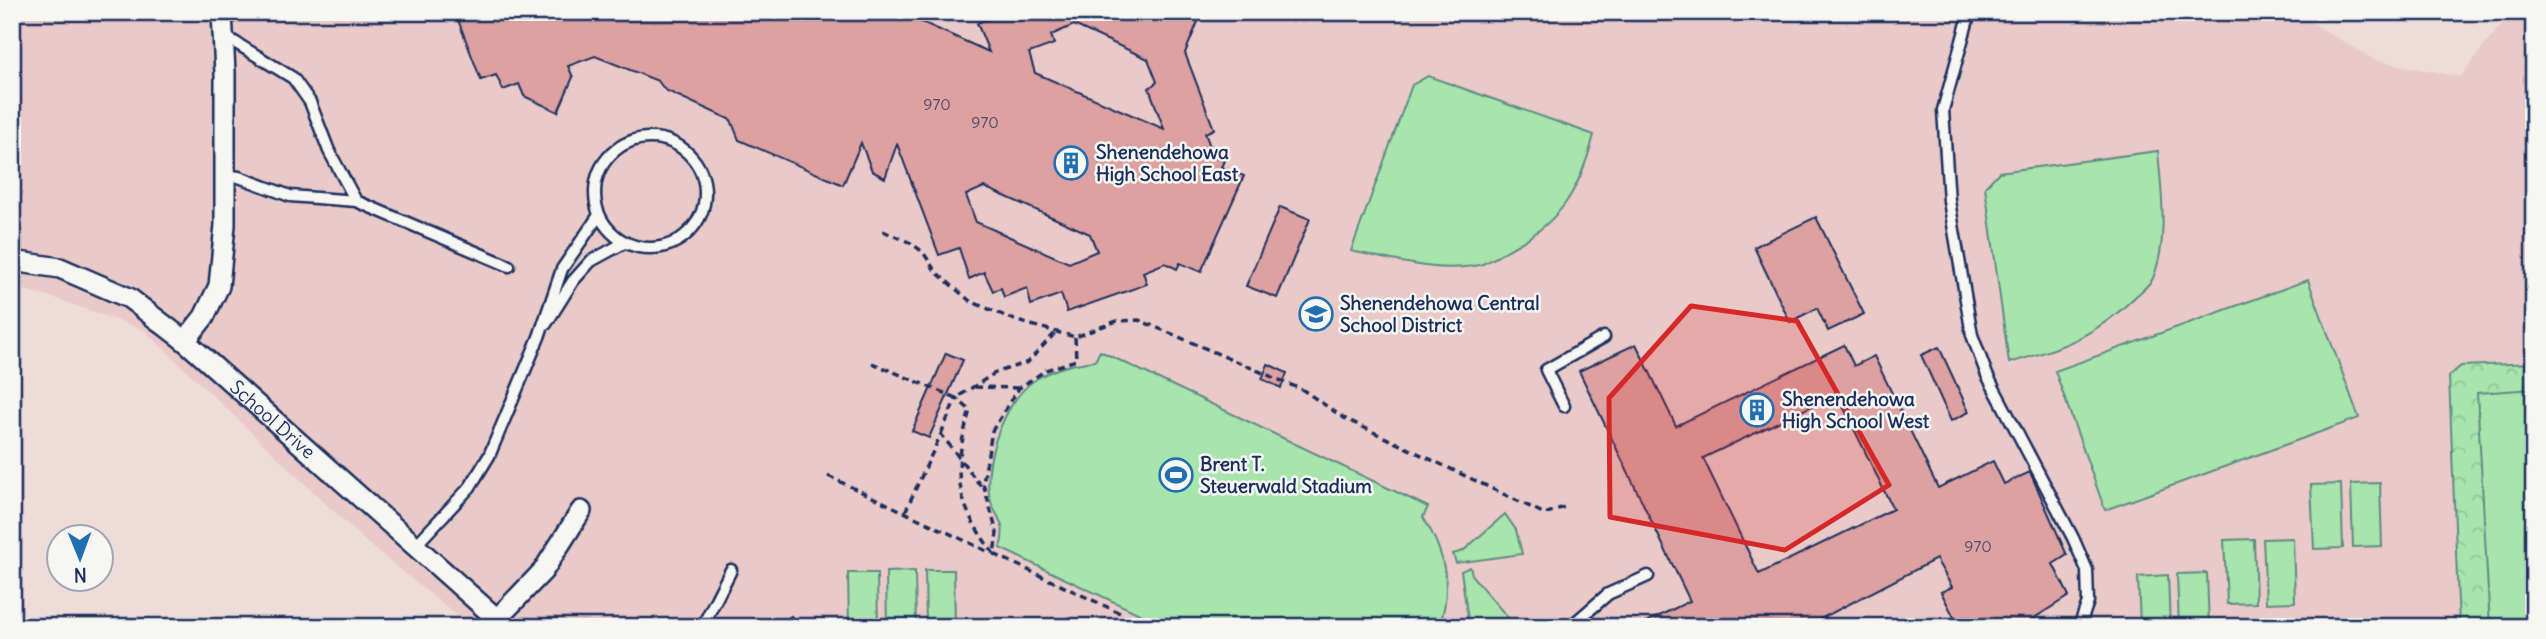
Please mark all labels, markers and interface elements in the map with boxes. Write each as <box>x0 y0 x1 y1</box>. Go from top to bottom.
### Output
house number: 970 <box>923 94 951 114</box>
house number: 970 <box>971 112 999 132</box>
place label: Shenendehowa High School East <box>1096 140 1239 186</box>
building icon: Shenendehowa High School East <box>1052 144 1090 182</box>
place label: Shenendehowa Central School District <box>1340 291 1539 337</box>
school or university icon: Shenendehowa Central School District <box>1297 295 1335 333</box>
street label: School Drive <box>225 375 321 464</box>
place label: Shenendehowa High School West <box>1782 387 1930 433</box>
building icon: Shenendehowa High School West <box>1738 391 1776 429</box>
place label: Brent T. Steuerwald Stadium <box>1200 452 1372 498</box>
sports icon: Brent T. Steuerwald Stadium <box>1157 456 1195 494</box>
north arrow <box>46 524 116 594</box>
house number: 970 <box>1964 536 1992 556</box>
text: N <box>74 563 87 587</box>

